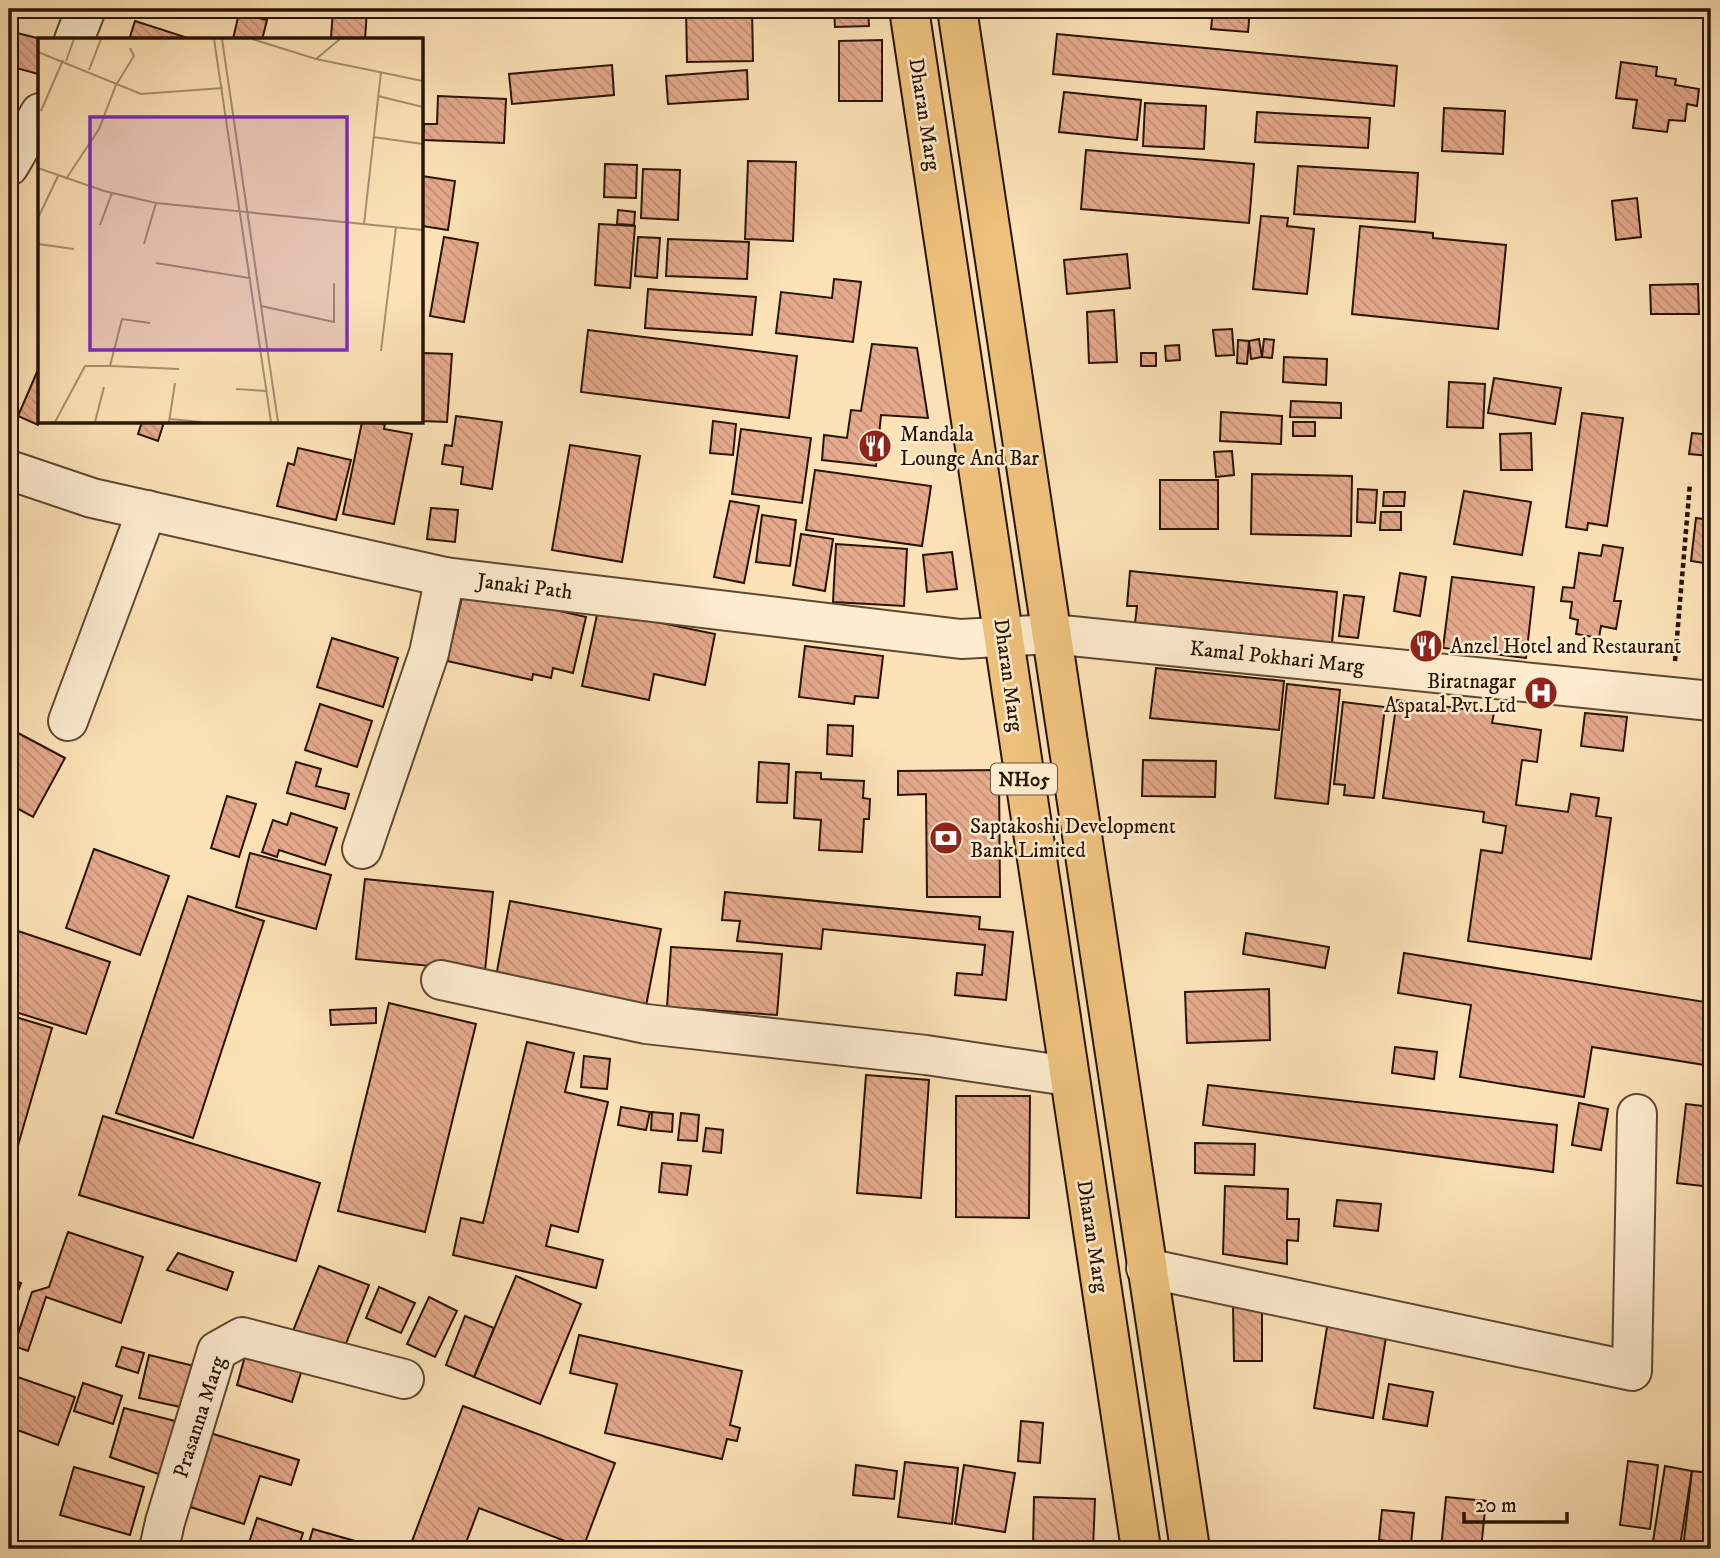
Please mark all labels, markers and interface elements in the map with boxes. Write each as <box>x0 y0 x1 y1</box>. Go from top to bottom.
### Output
inset map <box>38 38 424 424</box>
street label: Dharan Marg <box>902 56 946 173</box>
place label: Mandala Lounge And Bar <box>900 422 1039 472</box>
restaurant icon: Mandala Lounge And Bar <box>856 427 894 465</box>
street label: Janaki Path <box>474 568 574 606</box>
street label: Dharan Marg <box>987 617 1029 734</box>
restaurant icon: Anzel Hotel and Restaurant <box>1407 627 1445 665</box>
place label: Anzel Hotel and Restaurant <box>1450 634 1681 660</box>
street label: Kamal Pokhari Marg <box>1188 636 1366 680</box>
place label: Biratnagar Aspatal Pvt.Ltd <box>1384 669 1517 719</box>
hospital icon: Biratnagar Aspatal Pvt.Ltd <box>1522 674 1560 712</box>
road number: NH05 <box>991 764 1057 794</box>
place label: Saptakoshi Development Bank Limited <box>970 814 1176 864</box>
bank icon: Saptakoshi Development Bank Limited <box>927 819 965 857</box>
street label: Dharan Marg <box>1070 1178 1114 1295</box>
street label: Prasanna Marg <box>168 1352 232 1481</box>
scale bar <box>1464 1481 1568 1525</box>
text: 20 m <box>1475 1493 1517 1519</box>

